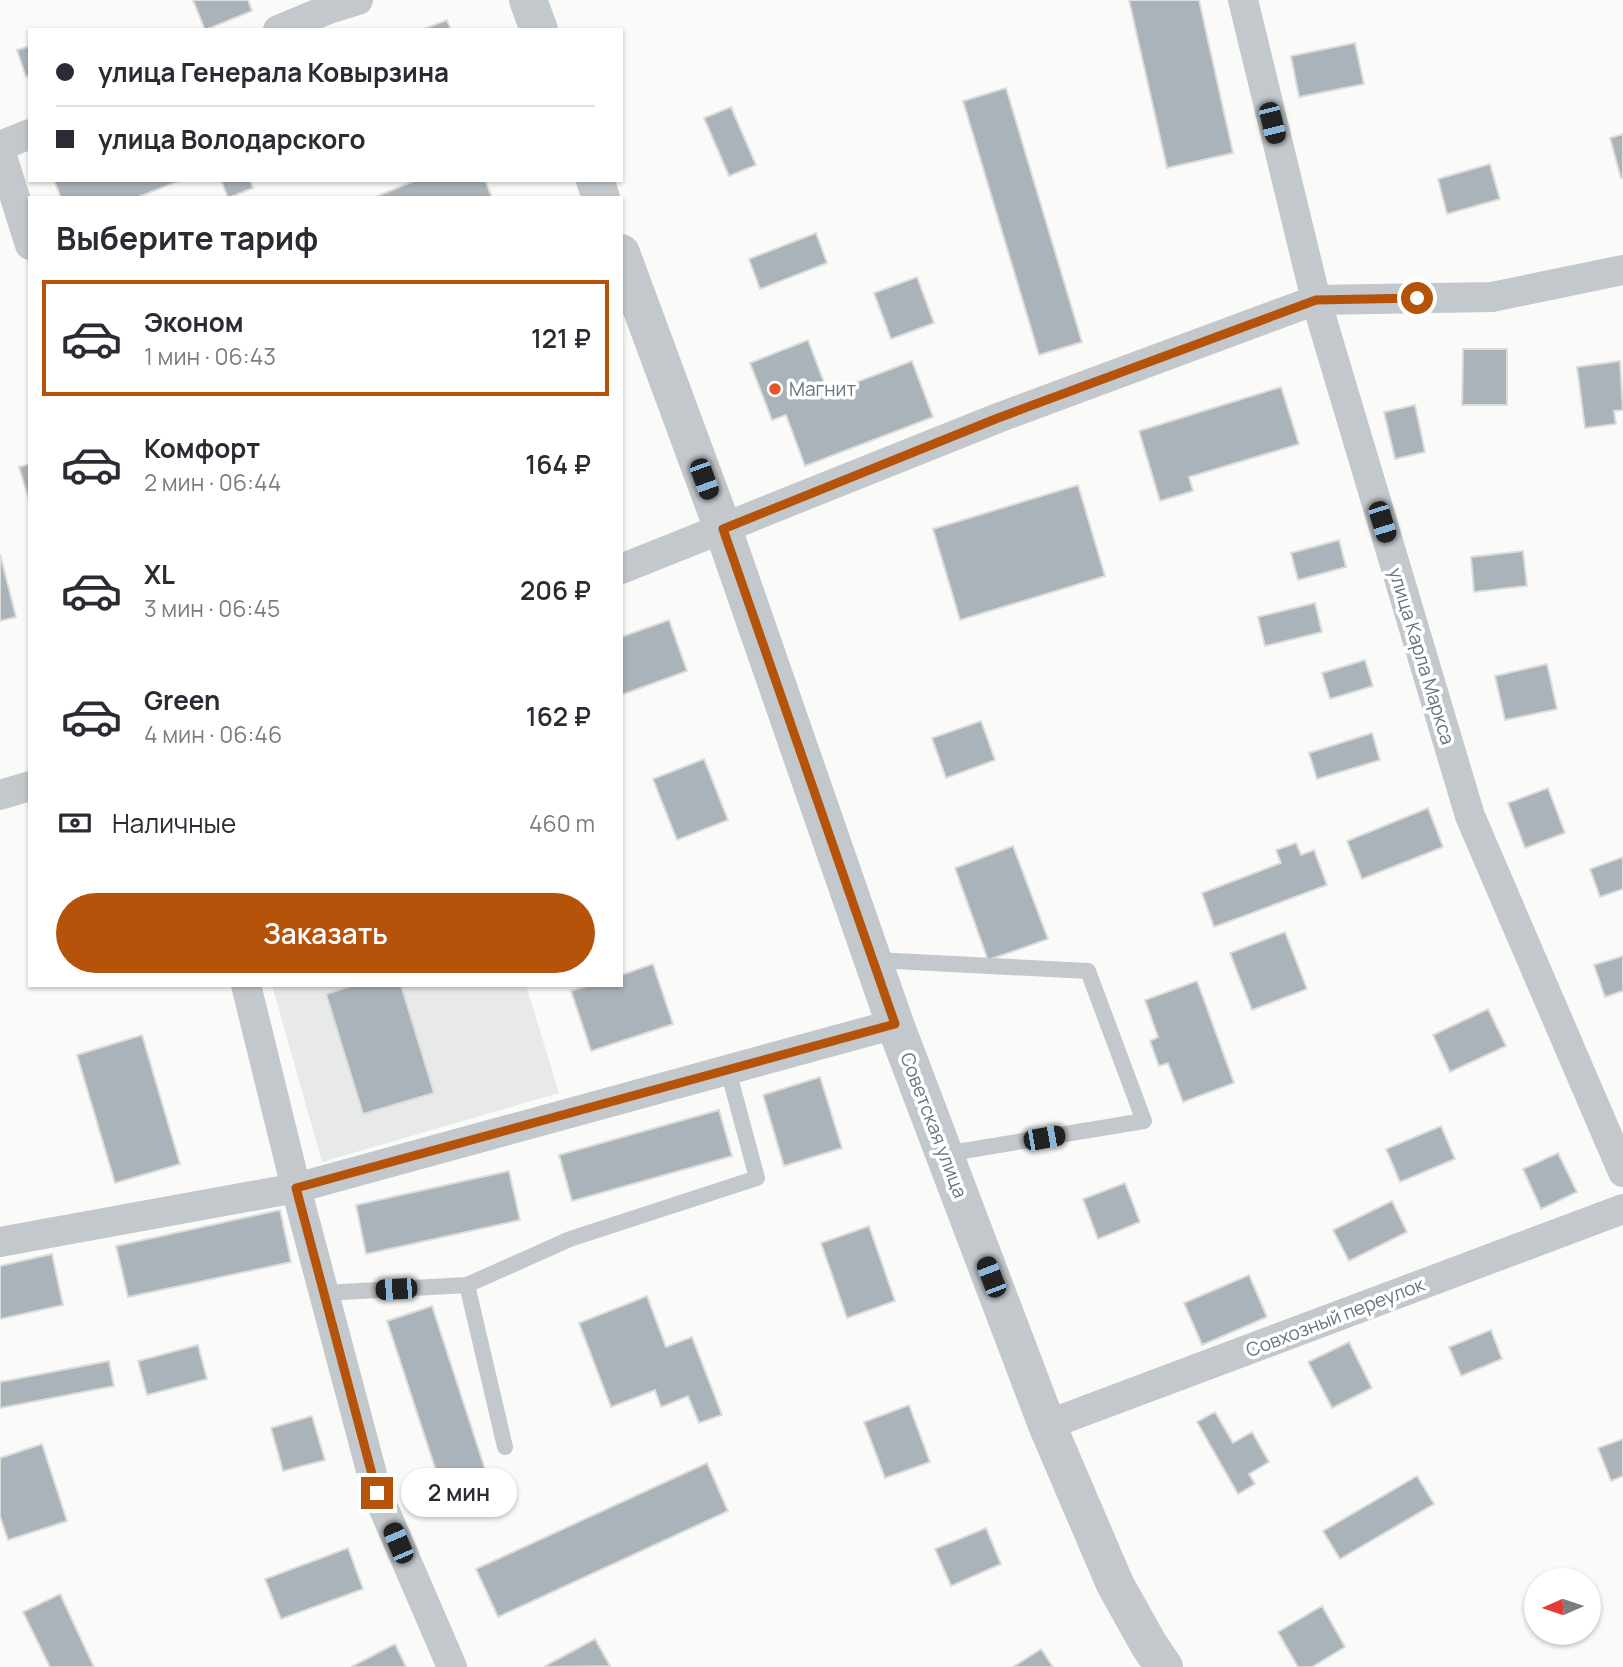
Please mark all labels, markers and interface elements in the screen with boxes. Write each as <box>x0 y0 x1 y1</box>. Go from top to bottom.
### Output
text: улица Генерала Ковырзина <box>98 54 449 90</box>
car <box>1257 100 1288 146</box>
text: улица Володарского <box>98 121 366 157</box>
text: Выберите тариф <box>56 216 318 260</box>
route start <box>1401 282 1433 314</box>
text: Эконом <box>144 304 244 340</box>
icon: car <box>60 307 123 370</box>
text: 121 ₽ <box>531 320 591 356</box>
text: 1 мин · 06:43 <box>144 340 276 372</box>
place label: Магнит <box>789 376 856 402</box>
marker: Магнит <box>767 381 783 397</box>
text: Комфорт <box>144 430 260 466</box>
icon: car <box>60 433 123 496</box>
text: 164 ₽ <box>525 446 591 482</box>
car <box>687 456 722 502</box>
text: 2 мин · 06:44 <box>144 466 281 498</box>
car <box>1366 499 1399 545</box>
text: XL <box>144 556 175 592</box>
icon: car <box>60 559 123 622</box>
street label: улица Карла Маркса <box>1383 564 1461 748</box>
text: 206 ₽ <box>520 572 591 608</box>
text: 3 мин · 06:45 <box>144 592 280 624</box>
text: Green <box>144 682 220 718</box>
icon: car <box>60 685 123 748</box>
text: 162 ₽ <box>526 698 591 734</box>
text: 4 мин · 06:46 <box>144 718 282 750</box>
icon: cash <box>56 804 94 842</box>
text: Наличные <box>112 805 236 841</box>
text: 460 m <box>529 807 595 839</box>
button: Заказать <box>56 893 595 973</box>
street label: Советская улица <box>894 1049 974 1201</box>
car <box>1022 1124 1067 1152</box>
car <box>974 1254 1009 1300</box>
street label: Совхозный переулок <box>1242 1271 1429 1363</box>
car <box>375 1277 418 1301</box>
callout: 2 мин <box>402 1468 517 1518</box>
text: 2 мин <box>428 1476 490 1508</box>
route end <box>361 1477 393 1509</box>
car <box>381 1520 416 1566</box>
north arrow <box>1524 1568 1601 1645</box>
map controls <box>1524 1568 1601 1645</box>

